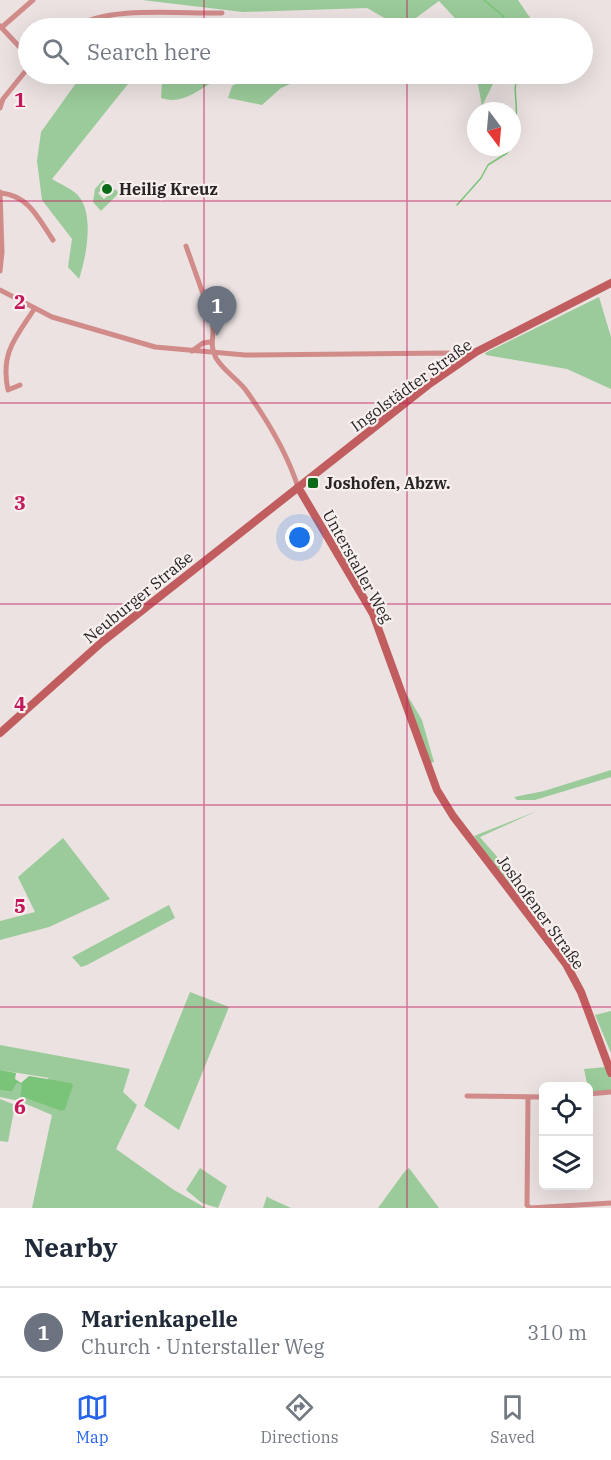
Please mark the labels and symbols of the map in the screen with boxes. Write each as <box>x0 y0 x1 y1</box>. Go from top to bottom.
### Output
text: 1 <box>14 86 26 113</box>
north arrow <box>467 102 521 156</box>
place label: Heilig Kreuz <box>119 179 218 199</box>
marker: Heilig Kreuz <box>100 182 114 196</box>
pin: 1 <box>198 286 236 336</box>
text: 2 <box>14 288 26 315</box>
street label: Ingolstädter Straße <box>347 334 475 436</box>
place label: Joshofen, Abzw. <box>325 473 450 493</box>
marker: Joshofen, Abzw. <box>306 476 320 490</box>
text: 3 <box>14 489 26 516</box>
street label: Unterstaller Weg <box>319 506 398 626</box>
your location <box>285 523 314 552</box>
street label: Neuburger Straße <box>79 547 197 647</box>
text: 4 <box>14 690 26 717</box>
street label: Joshofener Straße <box>493 851 589 973</box>
text: 5 <box>14 892 26 919</box>
text: 6 <box>14 1093 26 1120</box>

